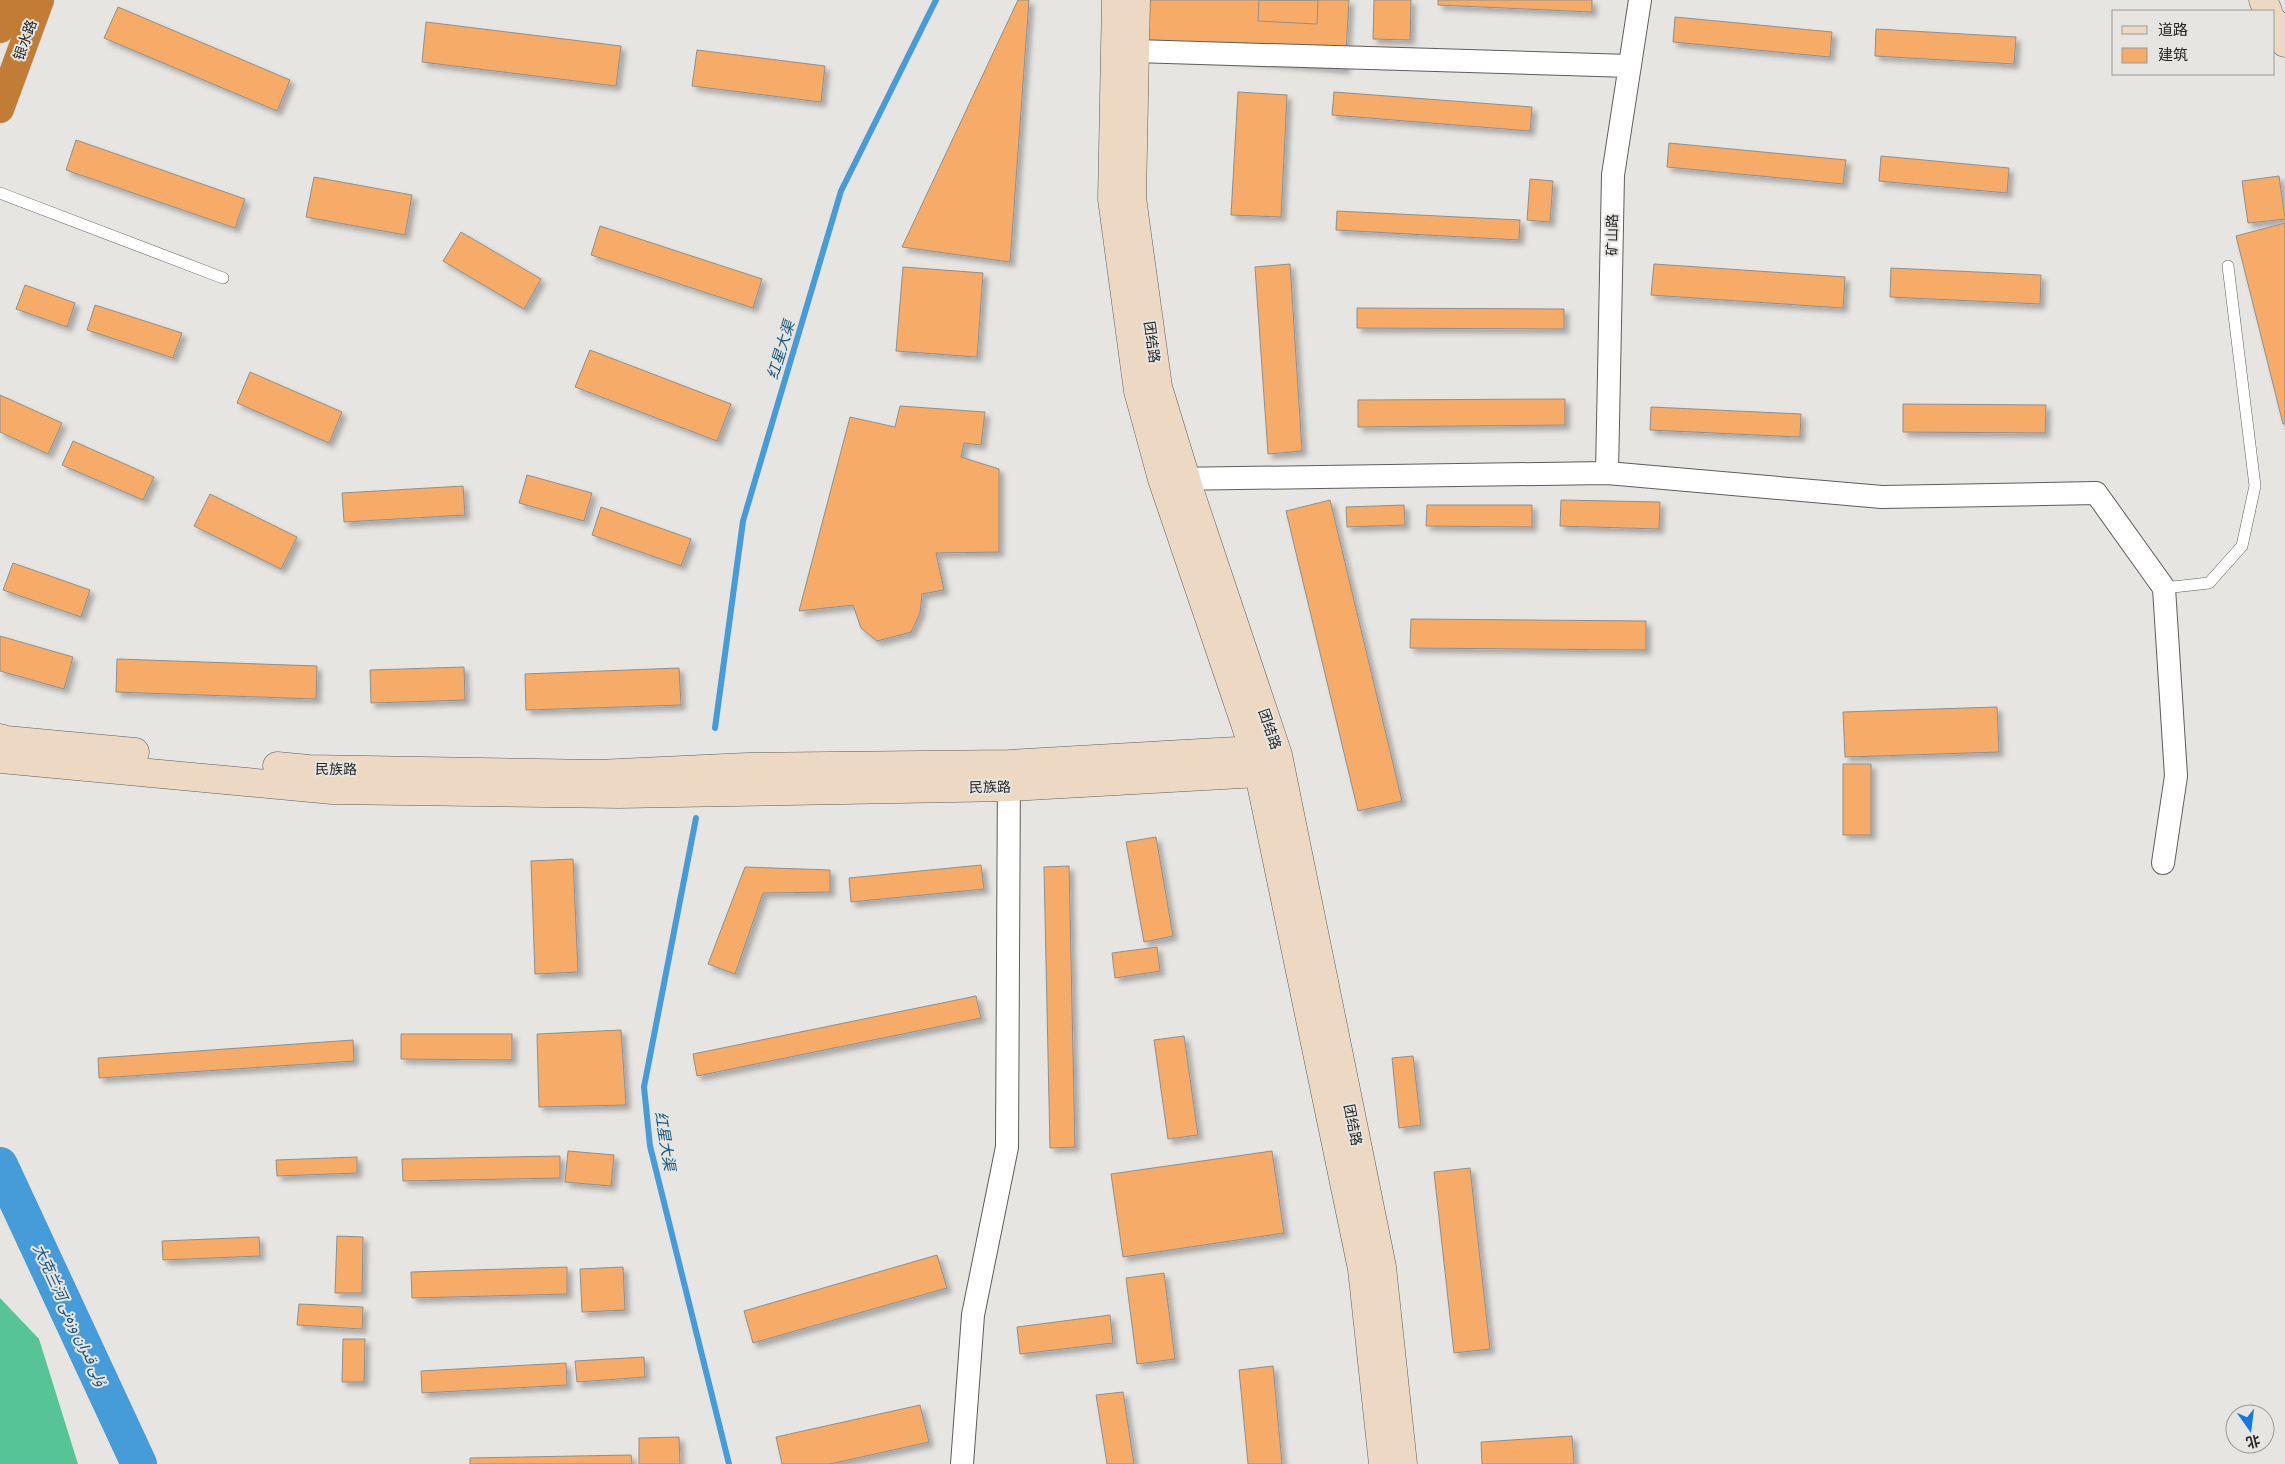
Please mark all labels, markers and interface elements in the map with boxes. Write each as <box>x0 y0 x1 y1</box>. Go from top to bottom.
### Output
legend <box>2112 10 2275 75</box>
street label: 银水路 <box>8 17 41 63</box>
text: 道路 <box>2158 19 2188 39</box>
text: 建筑 <box>2158 44 2188 64</box>
street label: 矿山路 <box>1602 214 1621 256</box>
water label: 红星大渠 <box>762 316 799 381</box>
street label: 团结路 <box>1140 320 1165 364</box>
street label: 团结路 <box>1255 706 1286 752</box>
street label: 民族路 <box>315 759 357 778</box>
street label: 民族路 <box>969 777 1011 796</box>
street label: 团结路 <box>1340 1102 1367 1147</box>
water label: 红星大渠 <box>651 1110 681 1174</box>
water label: 大克兰河 ۇلى قىران وزەنى <box>29 1240 113 1390</box>
north arrow <box>2225 1404 2275 1454</box>
text: 北 <box>2244 1431 2262 1453</box>

